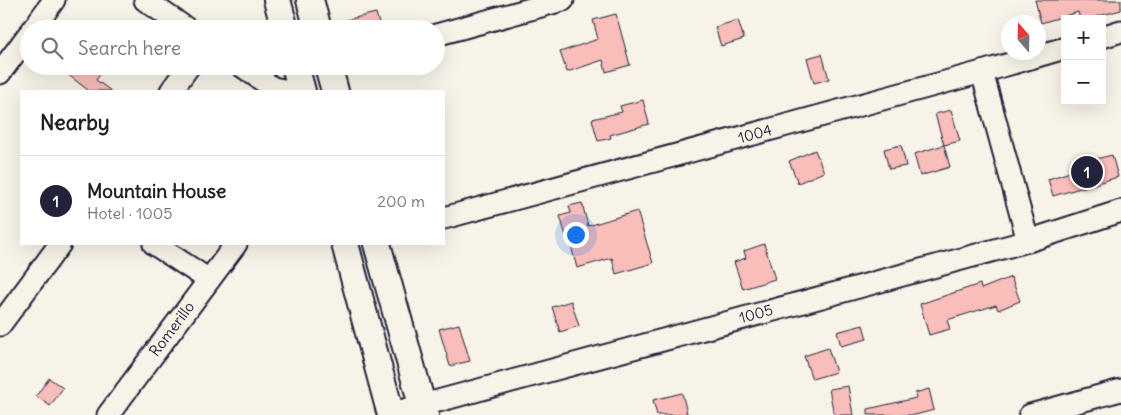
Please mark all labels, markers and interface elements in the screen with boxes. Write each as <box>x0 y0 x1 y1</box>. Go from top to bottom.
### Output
north arrow <box>1001 15 1046 60</box>
map controls <box>1061 15 1106 105</box>
button: + <box>1061 15 1106 60</box>
search box <box>20 20 445 75</box>
icon: search <box>38 34 66 62</box>
text: Search here <box>78 36 181 60</box>
button: − <box>1061 60 1106 105</box>
text: Nearby <box>40 109 110 136</box>
street label: 1004 <box>736 120 774 147</box>
pin: 1 <box>1071 153 1103 191</box>
text: Mountain House <box>87 179 226 203</box>
text: 1 <box>53 191 59 211</box>
text: 200 m <box>377 191 425 211</box>
text: Hotel · 1005 <box>87 203 173 223</box>
your location <box>563 222 589 248</box>
street label: Romerillo <box>145 298 198 360</box>
street label: 1005 <box>737 300 775 327</box>

